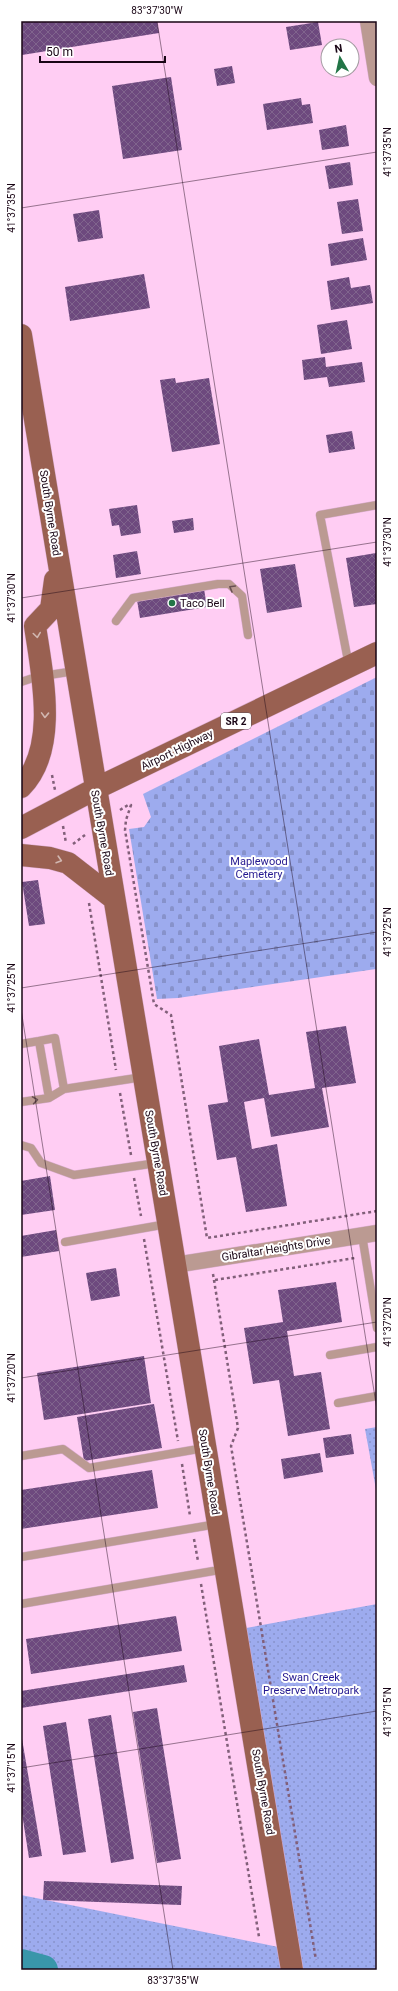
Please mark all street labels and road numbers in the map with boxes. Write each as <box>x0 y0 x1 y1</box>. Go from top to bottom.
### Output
street label: South Byrne Road <box>37 469 63 557</box>
road number: SR 2 <box>221 713 251 729</box>
street label: Airport Highway <box>139 727 216 773</box>
street label: South Byrne Road <box>88 789 116 877</box>
street label: South Byrne Road <box>142 1109 170 1197</box>
street label: Gibraltar Heights Drive <box>221 1234 331 1264</box>
street label: South Byrne Road <box>196 1428 222 1516</box>
street label: South Byrne Road <box>249 1748 277 1836</box>

